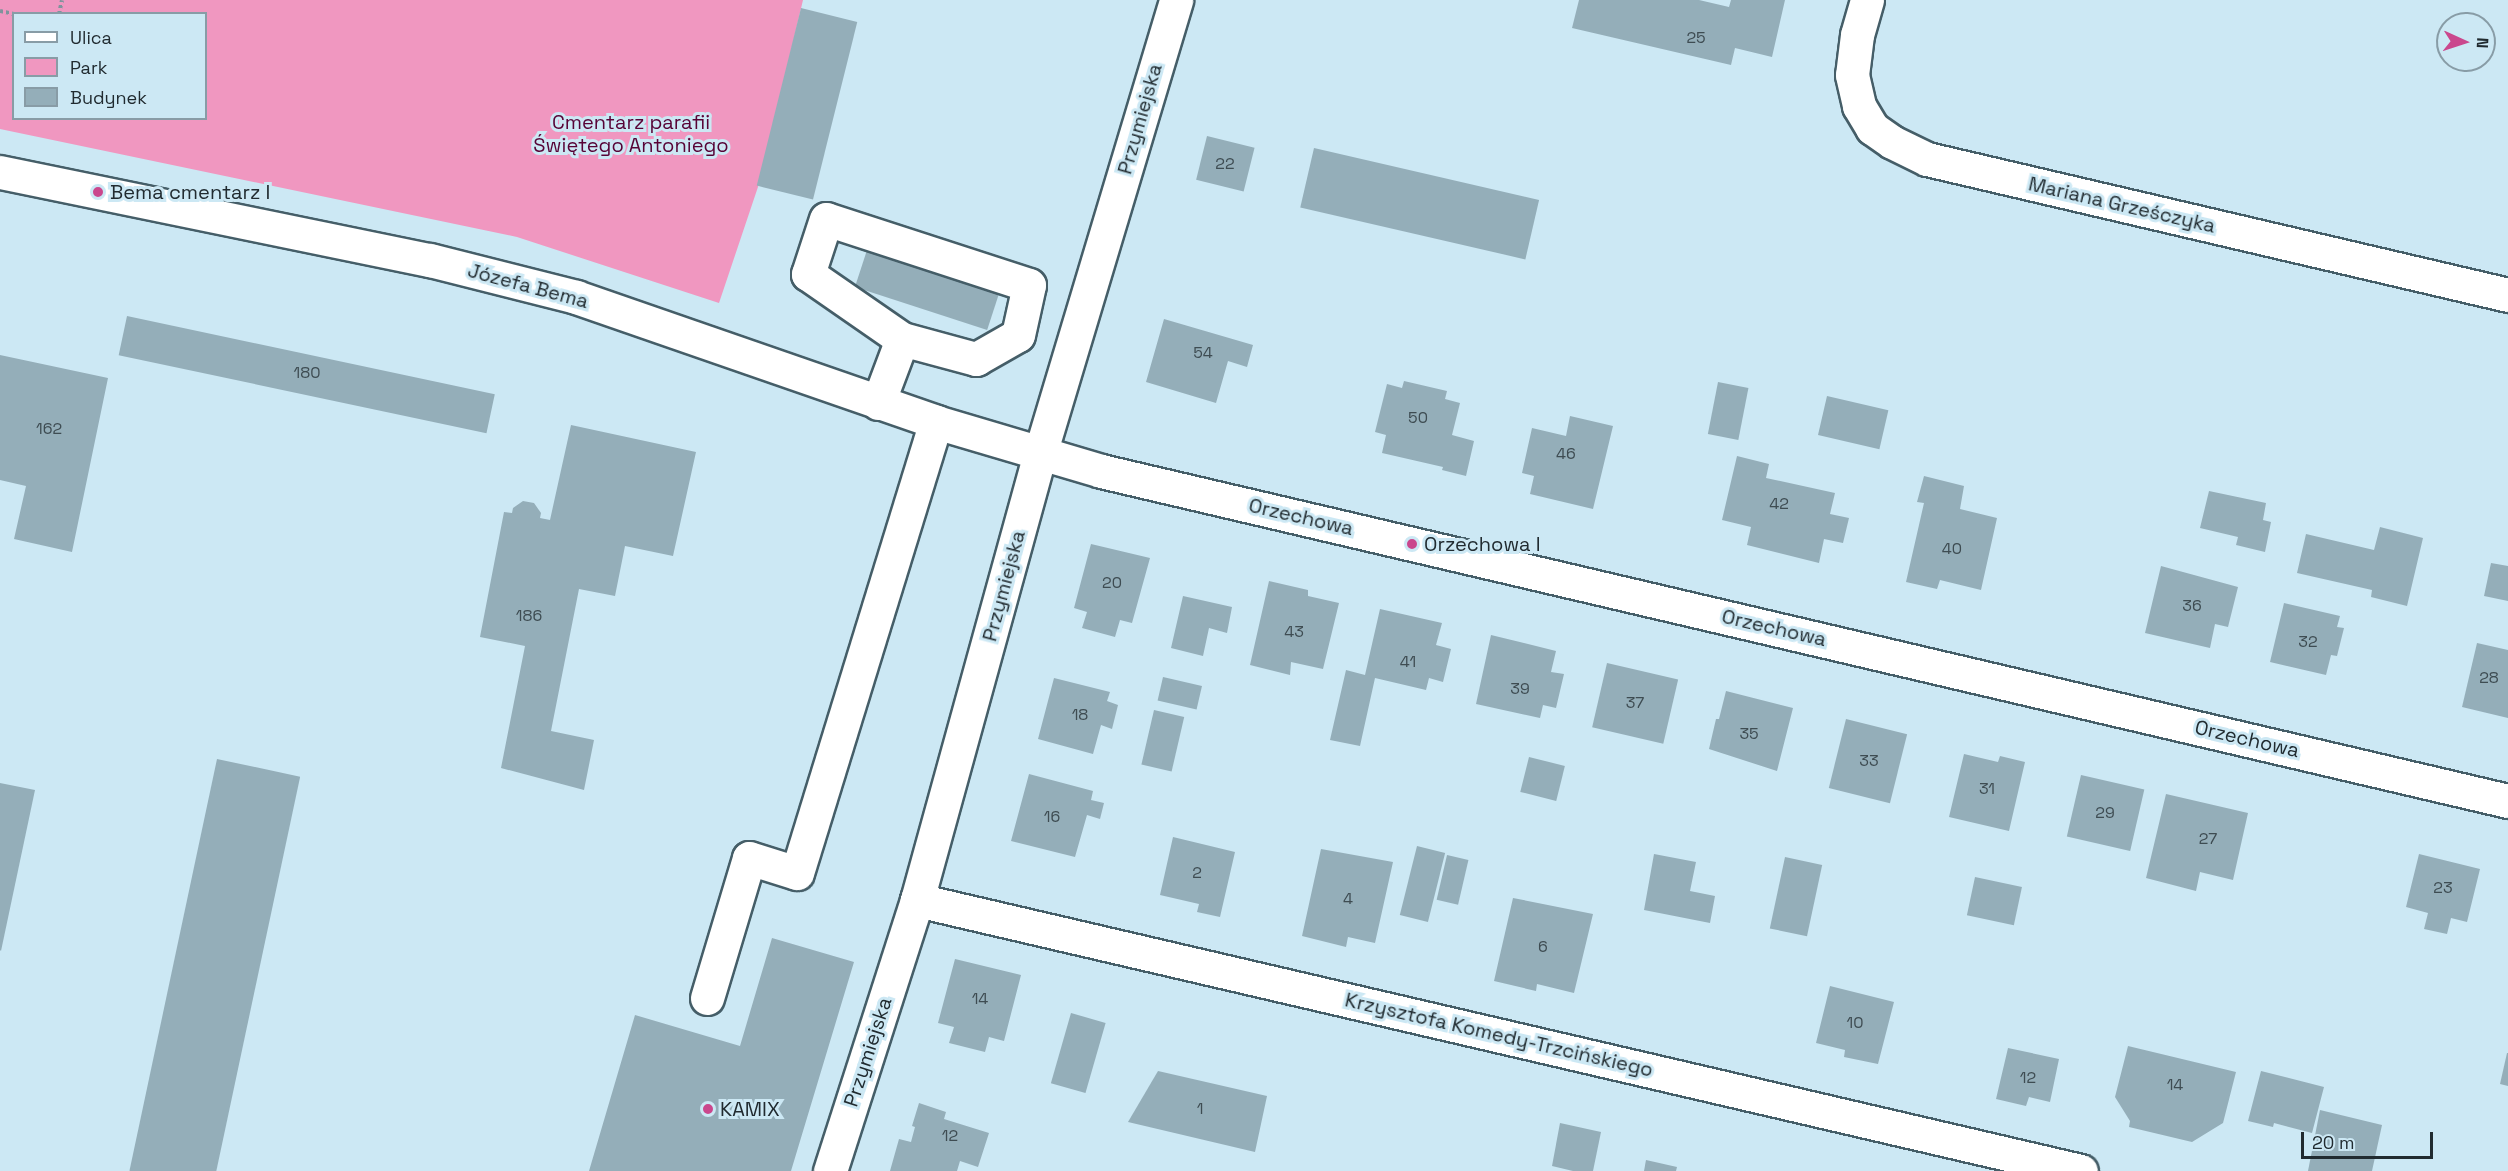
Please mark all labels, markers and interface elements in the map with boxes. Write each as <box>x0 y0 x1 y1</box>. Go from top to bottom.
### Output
legend <box>12 12 207 120</box>
north arrow <box>2436 12 2496 72</box>
text: Ulica <box>70 26 112 49</box>
house number: 25 <box>1686 28 1706 48</box>
text: N <box>2472 37 2493 49</box>
text: Park <box>70 56 107 79</box>
street label: Przymiejska <box>1113 61 1167 177</box>
text: Budynek <box>70 86 147 109</box>
park label: Cmentarz parafii Świętego Antoniego <box>533 110 729 157</box>
house number: 22 <box>1215 154 1235 174</box>
street label: Mariana Grześczyka <box>2026 172 2218 238</box>
place label: Bema cmentarz I <box>110 180 271 204</box>
marker: Bema cmentarz I <box>91 185 105 199</box>
street label: Józefa Bema <box>465 258 591 314</box>
house number: 54 <box>1193 343 1213 363</box>
house number: 180 <box>294 363 320 383</box>
house number: 50 <box>1408 408 1428 428</box>
house number: 162 <box>36 419 62 439</box>
house number: 46 <box>1556 444 1576 464</box>
street label: Orzechowa <box>1246 493 1356 541</box>
house number: 42 <box>1769 494 1789 514</box>
street label: Przymiejska <box>978 528 1030 644</box>
place label: Orzechowa I <box>1424 532 1541 556</box>
marker: Orzechowa I <box>1405 537 1419 551</box>
house number: 40 <box>1942 539 1962 559</box>
house number: 20 <box>1102 573 1122 593</box>
house number: 36 <box>2182 596 2202 616</box>
street label: Orzechowa <box>1719 604 1829 652</box>
house number: 186 <box>516 606 542 626</box>
house number: 43 <box>1284 622 1304 642</box>
house number: 32 <box>2298 632 2318 652</box>
house number: 41 <box>1400 652 1416 672</box>
house number: 28 <box>2479 668 2499 688</box>
house number: 39 <box>1510 679 1530 699</box>
house number: 37 <box>1626 693 1644 713</box>
house number: 18 <box>1072 705 1088 725</box>
street label: Orzechowa <box>2192 715 2302 763</box>
house number: 35 <box>1739 724 1759 744</box>
house number: 33 <box>1859 751 1879 771</box>
house number: 31 <box>1979 779 1995 799</box>
house number: 29 <box>2095 803 2115 823</box>
house number: 16 <box>1044 807 1060 827</box>
house number: 27 <box>2199 829 2217 849</box>
house number: 2 <box>1192 863 1202 883</box>
house number: 23 <box>2433 878 2453 898</box>
house number: 4 <box>1343 889 1353 909</box>
house number: 6 <box>1538 937 1548 957</box>
street label: Krzysztofa Komedy-Trzcińskiego <box>1343 988 1655 1082</box>
house number: 14 <box>972 989 988 1009</box>
street label: Przymiejska <box>839 994 897 1110</box>
house number: 10 <box>1847 1013 1863 1033</box>
house number: 12 <box>2020 1068 2036 1088</box>
house number: 14 <box>2167 1075 2183 1095</box>
place label: KAMIX <box>720 1097 780 1121</box>
house number: 1 <box>1197 1099 1203 1119</box>
marker: KAMIX <box>701 1102 715 1116</box>
scale bar <box>2304 1120 2436 1158</box>
house number: 12 <box>942 1126 958 1146</box>
text: 20 m <box>2312 1131 2355 1154</box>

